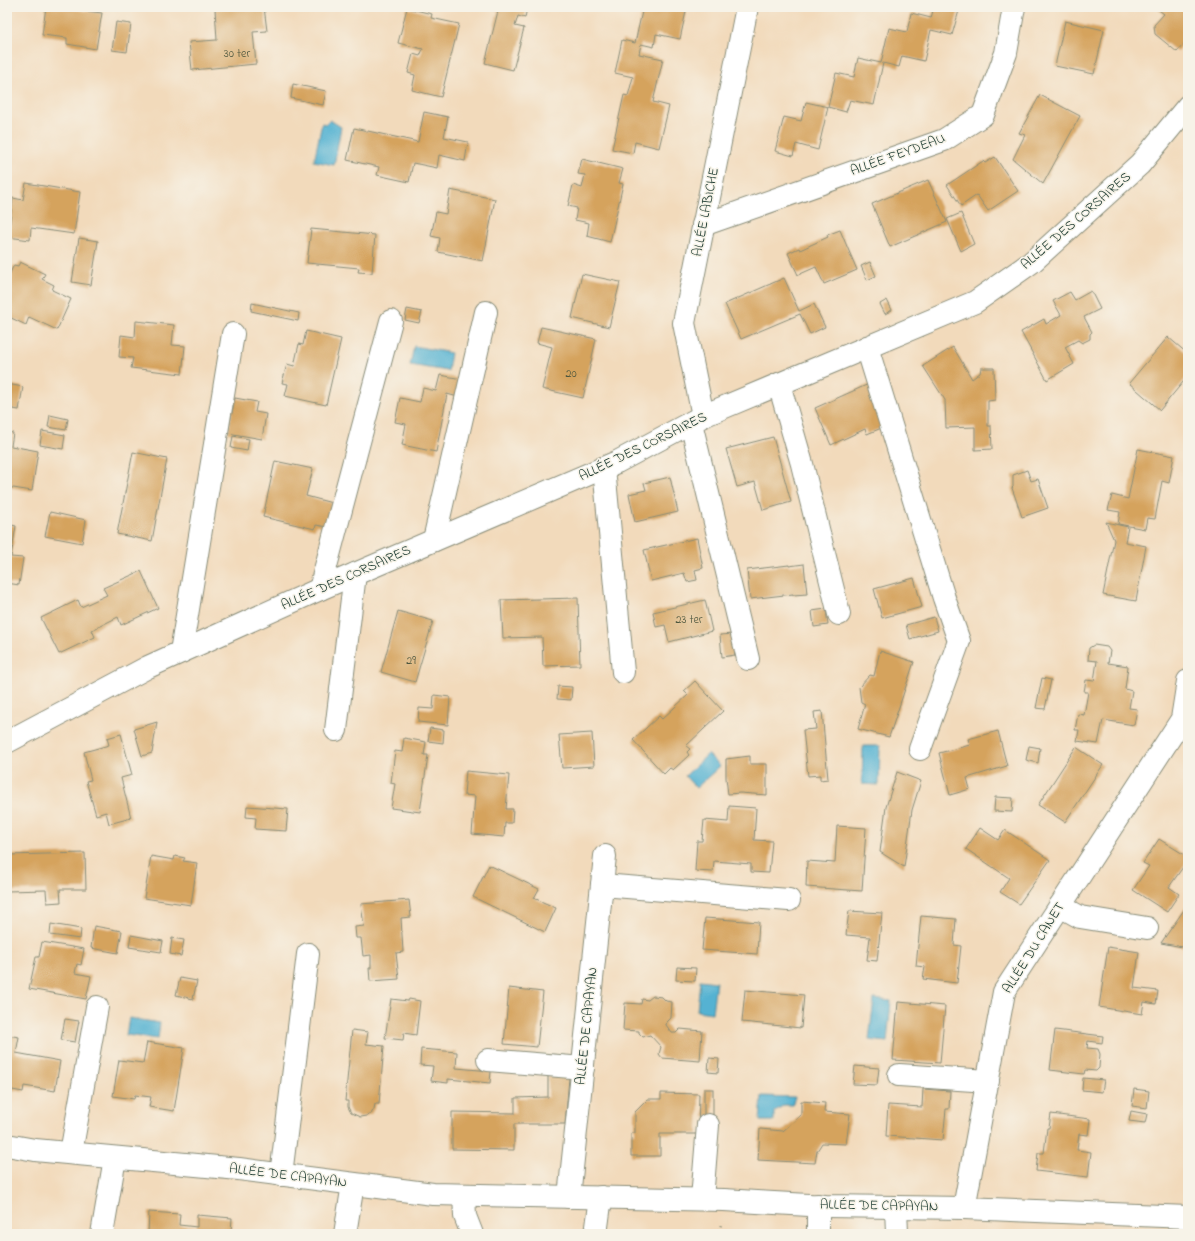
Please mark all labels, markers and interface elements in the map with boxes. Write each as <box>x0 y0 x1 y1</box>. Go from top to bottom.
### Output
house number: 30 ter <box>224 45 250 63</box>
street label: ALLÉE FEYDEAU <box>848 128 949 182</box>
street label: ALLÉE LABICHE <box>687 166 725 258</box>
street label: ALLÉE DES CORSAIRES <box>1016 167 1136 275</box>
house number: 20 <box>565 365 577 383</box>
street label: ALLÉE DES CORSAIRES <box>575 407 711 487</box>
street label: ALLÉE DES CORSAIRES <box>278 540 414 616</box>
house number: 23 ter <box>675 611 703 629</box>
house number: 29 <box>406 652 416 670</box>
street label: ALLÉE DU CANET <box>997 898 1071 998</box>
street label: ALLÉE DE CAPAYAN <box>570 966 604 1086</box>
street label: ALLÉE DE CAPAYAN <box>228 1158 348 1194</box>
street label: ALLÉE DE CAPAYAN <box>820 1194 938 1218</box>

